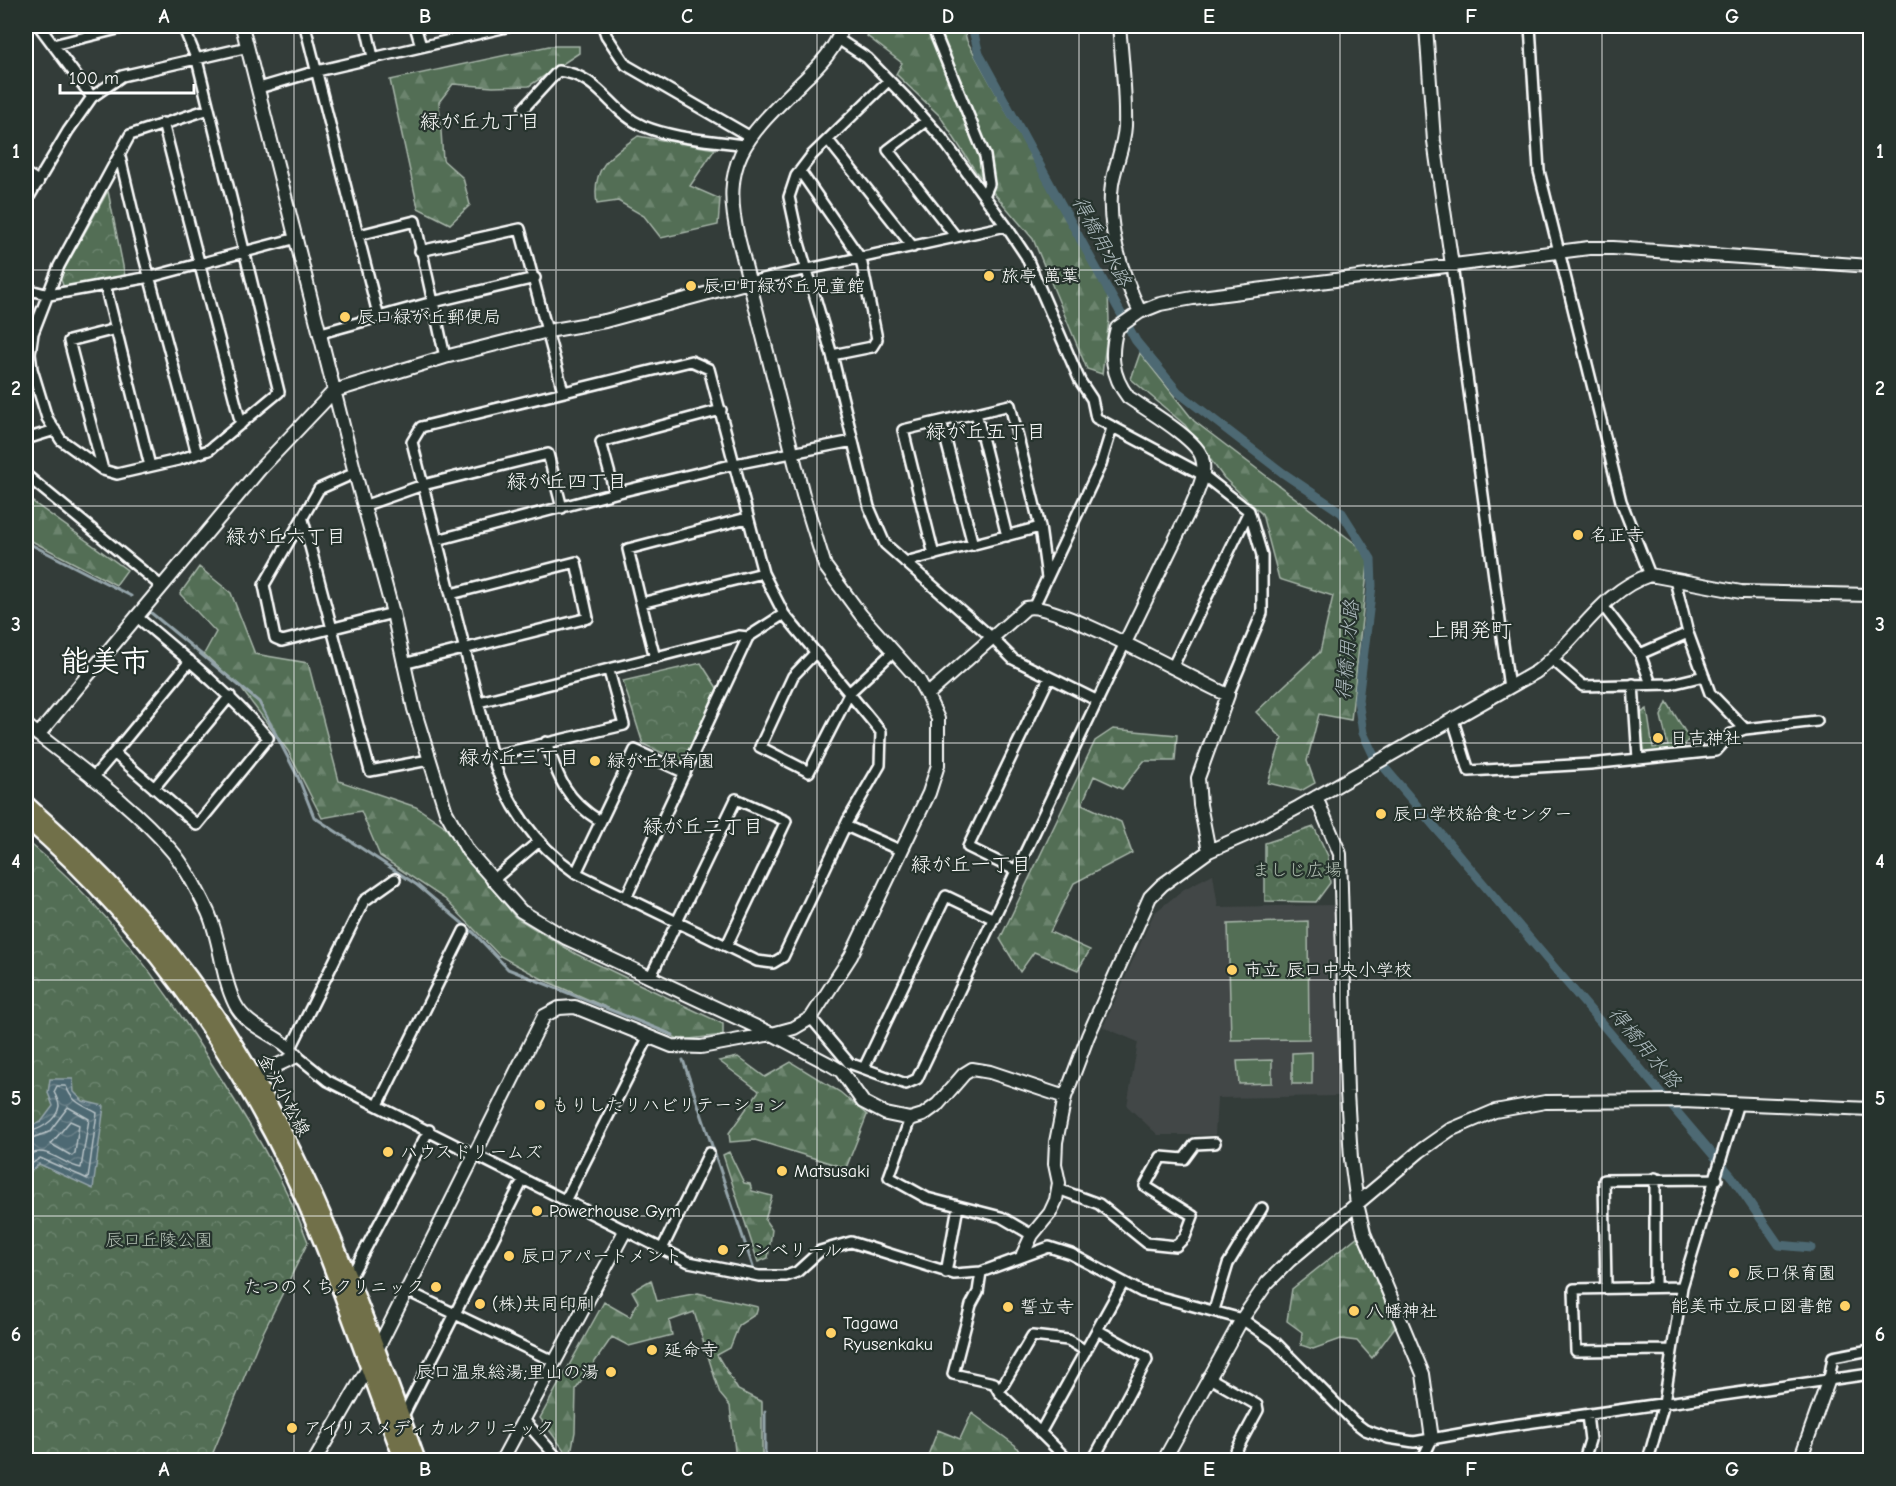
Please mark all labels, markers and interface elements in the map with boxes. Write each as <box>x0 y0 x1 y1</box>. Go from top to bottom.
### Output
text: A <box>158 5 170 28</box>
text: B <box>419 5 431 28</box>
text: C <box>681 5 693 28</box>
text: D <box>942 5 954 28</box>
text: E <box>1203 5 1215 28</box>
text: F <box>1465 5 1477 28</box>
text: G <box>1725 5 1739 28</box>
scale bar <box>60 57 194 95</box>
text: 100 m <box>69 68 119 89</box>
district label: 緑が丘九丁目 <box>420 110 540 133</box>
text: 1 <box>12 140 20 163</box>
text: 1 <box>1876 140 1884 163</box>
water label: 得橋用水路 <box>1067 192 1136 291</box>
place label: 旅亭 萬葉 <box>1001 266 1079 287</box>
marker: 旅亭 萬葉 <box>982 269 996 283</box>
place label: 辰口町緑が丘児童館 <box>703 276 865 297</box>
marker: 辰口町緑が丘児童館 <box>684 279 698 293</box>
place label: 辰口緑が丘郵便局 <box>357 307 501 328</box>
marker: 辰口緑が丘郵便局 <box>338 310 352 324</box>
text: 2 <box>11 377 21 400</box>
text: 2 <box>1875 377 1885 400</box>
district label: 緑が丘五丁目 <box>926 420 1046 443</box>
district label: 緑が丘四丁目 <box>507 470 627 493</box>
district label: 緑が丘六丁目 <box>226 525 346 548</box>
place label: 名正寺 <box>1590 525 1644 546</box>
marker: 名正寺 <box>1571 528 1585 542</box>
water label: 得橋用水路 <box>1332 598 1363 701</box>
text: 3 <box>11 613 21 636</box>
text: 3 <box>1875 613 1885 636</box>
district label: 上開発町 <box>1428 618 1512 642</box>
district label: 能美市 <box>60 644 150 679</box>
place label: 日吉神社 <box>1670 728 1742 749</box>
marker: 日吉神社 <box>1651 731 1665 745</box>
district label: 緑が丘三丁目 <box>459 746 579 769</box>
place label: 緑が丘保育園 <box>607 751 715 772</box>
marker: 緑が丘保育園 <box>588 754 602 768</box>
place label: 辰口学校給食センター <box>1393 804 1572 825</box>
marker: 辰口学校給食センター <box>1374 807 1388 821</box>
district label: 緑が丘二丁目 <box>643 815 763 838</box>
text: 4 <box>11 850 21 873</box>
text: 4 <box>1875 850 1885 873</box>
district label: 緑が丘一丁目 <box>911 853 1031 876</box>
park label: ましじ広場 <box>1252 860 1342 881</box>
place label: 市立 辰口中央小学校 <box>1244 960 1412 981</box>
marker: 市立 辰口中央小学校 <box>1225 963 1239 977</box>
water label: 得橋用水路 <box>1604 1002 1686 1094</box>
street label: 金沢小松線 <box>253 1051 314 1140</box>
text: 5 <box>11 1087 21 1110</box>
text: 5 <box>1875 1087 1885 1110</box>
place label: もりしたリハビリテーション <box>552 1095 786 1116</box>
marker: もりしたリハビリテーション <box>533 1098 547 1112</box>
place label: ハウスドリームズ <box>400 1142 543 1163</box>
marker: ハウスドリームズ <box>381 1145 395 1159</box>
place label: Matsusaki <box>794 1161 870 1182</box>
marker: Matsusaki <box>775 1164 789 1178</box>
place label: Powerhouse Gym <box>549 1201 681 1222</box>
marker: Powerhouse Gym <box>530 1204 544 1218</box>
park label: 辰口丘陵公園 <box>105 1230 213 1251</box>
place label: アンベリール <box>735 1240 842 1261</box>
marker: アンベリール <box>716 1243 730 1257</box>
place label: 辰口アパートメント <box>521 1246 682 1267</box>
marker: 辰口アパートメント <box>502 1249 516 1263</box>
place label: 辰口保育園 <box>1746 1263 1836 1284</box>
marker: 辰口保育園 <box>1727 1266 1741 1280</box>
place label: たつのくちクリニック <box>244 1277 424 1298</box>
marker: たつのくちクリニック <box>429 1280 443 1294</box>
place label: (株)共同印刷 <box>492 1294 594 1315</box>
place label: 能美市立辰口図書館 <box>1671 1296 1833 1317</box>
marker: (株)共同印刷 <box>473 1297 487 1311</box>
place label: 誓立寺 <box>1020 1297 1074 1318</box>
marker: 能美市立辰口図書館 <box>1838 1299 1852 1313</box>
marker: 誓立寺 <box>1001 1300 1015 1314</box>
place label: 八幡神社 <box>1366 1301 1438 1322</box>
marker: 八幡神社 <box>1347 1304 1361 1318</box>
place label: Tagawa Ryusenkaku <box>843 1313 933 1355</box>
text: 6 <box>11 1323 21 1346</box>
text: 6 <box>1875 1323 1885 1346</box>
marker: Tagawa Ryusenkaku <box>824 1326 838 1340</box>
place label: 延命寺 <box>664 1340 718 1361</box>
marker: 延命寺 <box>645 1343 659 1357</box>
place label: 辰口温泉総湯;里山の湯 <box>415 1362 599 1383</box>
marker: 辰口温泉総湯;里山の湯 <box>604 1365 618 1379</box>
place label: アイリスメディカルクリニック <box>304 1418 554 1439</box>
marker: アイリスメディカルクリニック <box>285 1421 299 1435</box>
text: A <box>158 1458 170 1481</box>
text: B <box>419 1458 431 1481</box>
text: C <box>681 1458 693 1481</box>
text: D <box>942 1458 954 1481</box>
text: E <box>1203 1458 1215 1481</box>
text: F <box>1465 1458 1477 1481</box>
text: G <box>1725 1458 1739 1481</box>

